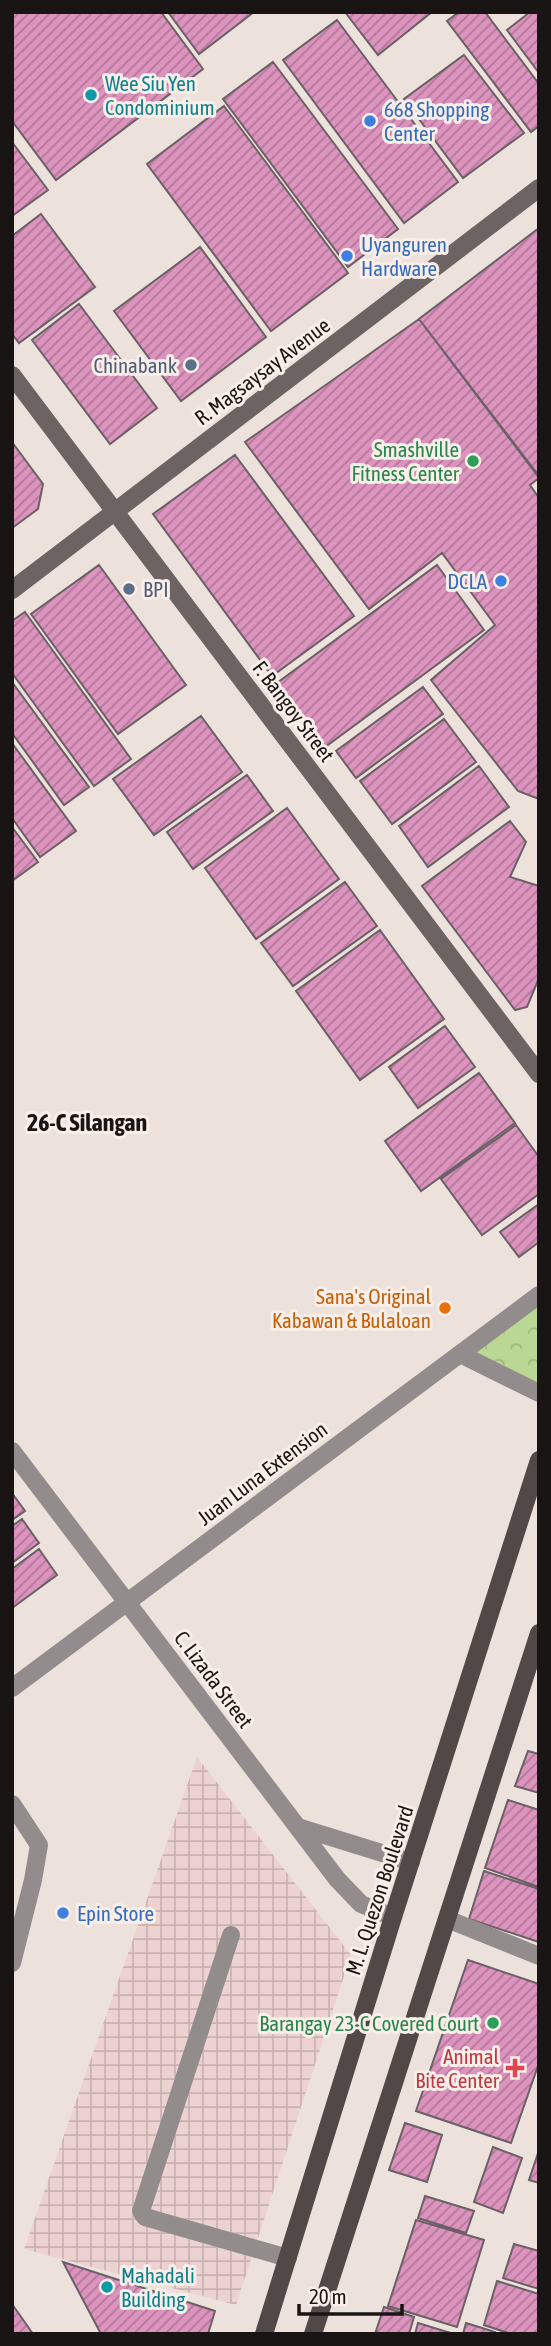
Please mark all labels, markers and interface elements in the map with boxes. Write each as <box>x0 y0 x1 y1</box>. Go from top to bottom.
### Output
place label: Wee Siu Yen Condominium <box>105 71 215 119</box>
marker: Wee Siu Yen Condominium <box>83 87 99 103</box>
place label: 668 Shopping Center <box>384 97 489 145</box>
marker: 668 Shopping Center <box>362 113 378 129</box>
place label: Uyanguren Hardware <box>361 232 447 280</box>
marker: Uyanguren Hardware <box>339 248 355 264</box>
street label: R. Magsaysay Avenue <box>190 312 334 430</box>
place label: Chinabank <box>93 353 177 377</box>
marker: Chinabank <box>183 357 199 373</box>
place label: Smashville Fitness Center <box>352 437 460 485</box>
marker: Smashville Fitness Center <box>465 453 481 469</box>
place label: DCLA <box>447 569 488 593</box>
marker: DCLA <box>493 573 509 589</box>
place label: BPI <box>143 577 169 601</box>
marker: BPI <box>121 581 137 597</box>
street label: F. Bangoy Street <box>248 656 340 766</box>
district label: 26-C Silangan <box>27 1109 147 1136</box>
place label: Sana's Original Kabawan & Bulaloan <box>272 1284 431 1332</box>
marker: Sana's Original Kabawan & Bulaloan <box>437 1300 453 1316</box>
street label: Juan Luna Extension <box>192 1416 332 1530</box>
street label: C. Lizada Street <box>170 1626 258 1732</box>
street label: M. L. Quezon Boulevard <box>340 1802 418 1978</box>
place label: Epin Store <box>77 1901 154 1925</box>
marker: Epin Store <box>55 1905 71 1921</box>
place label: Barangay 23-C Covered Court <box>259 2011 479 2035</box>
marker: Barangay 23-C Covered Court <box>485 2015 501 2031</box>
place label: Animal Bite Center <box>415 2044 500 2092</box>
marker: Animal Bite Center <box>505 2058 525 2078</box>
place label: Mahadali Building <box>121 2263 195 2311</box>
scale bar <box>299 2272 402 2316</box>
marker: Mahadali Building <box>99 2279 115 2295</box>
text: 20 m <box>309 2284 347 2308</box>

